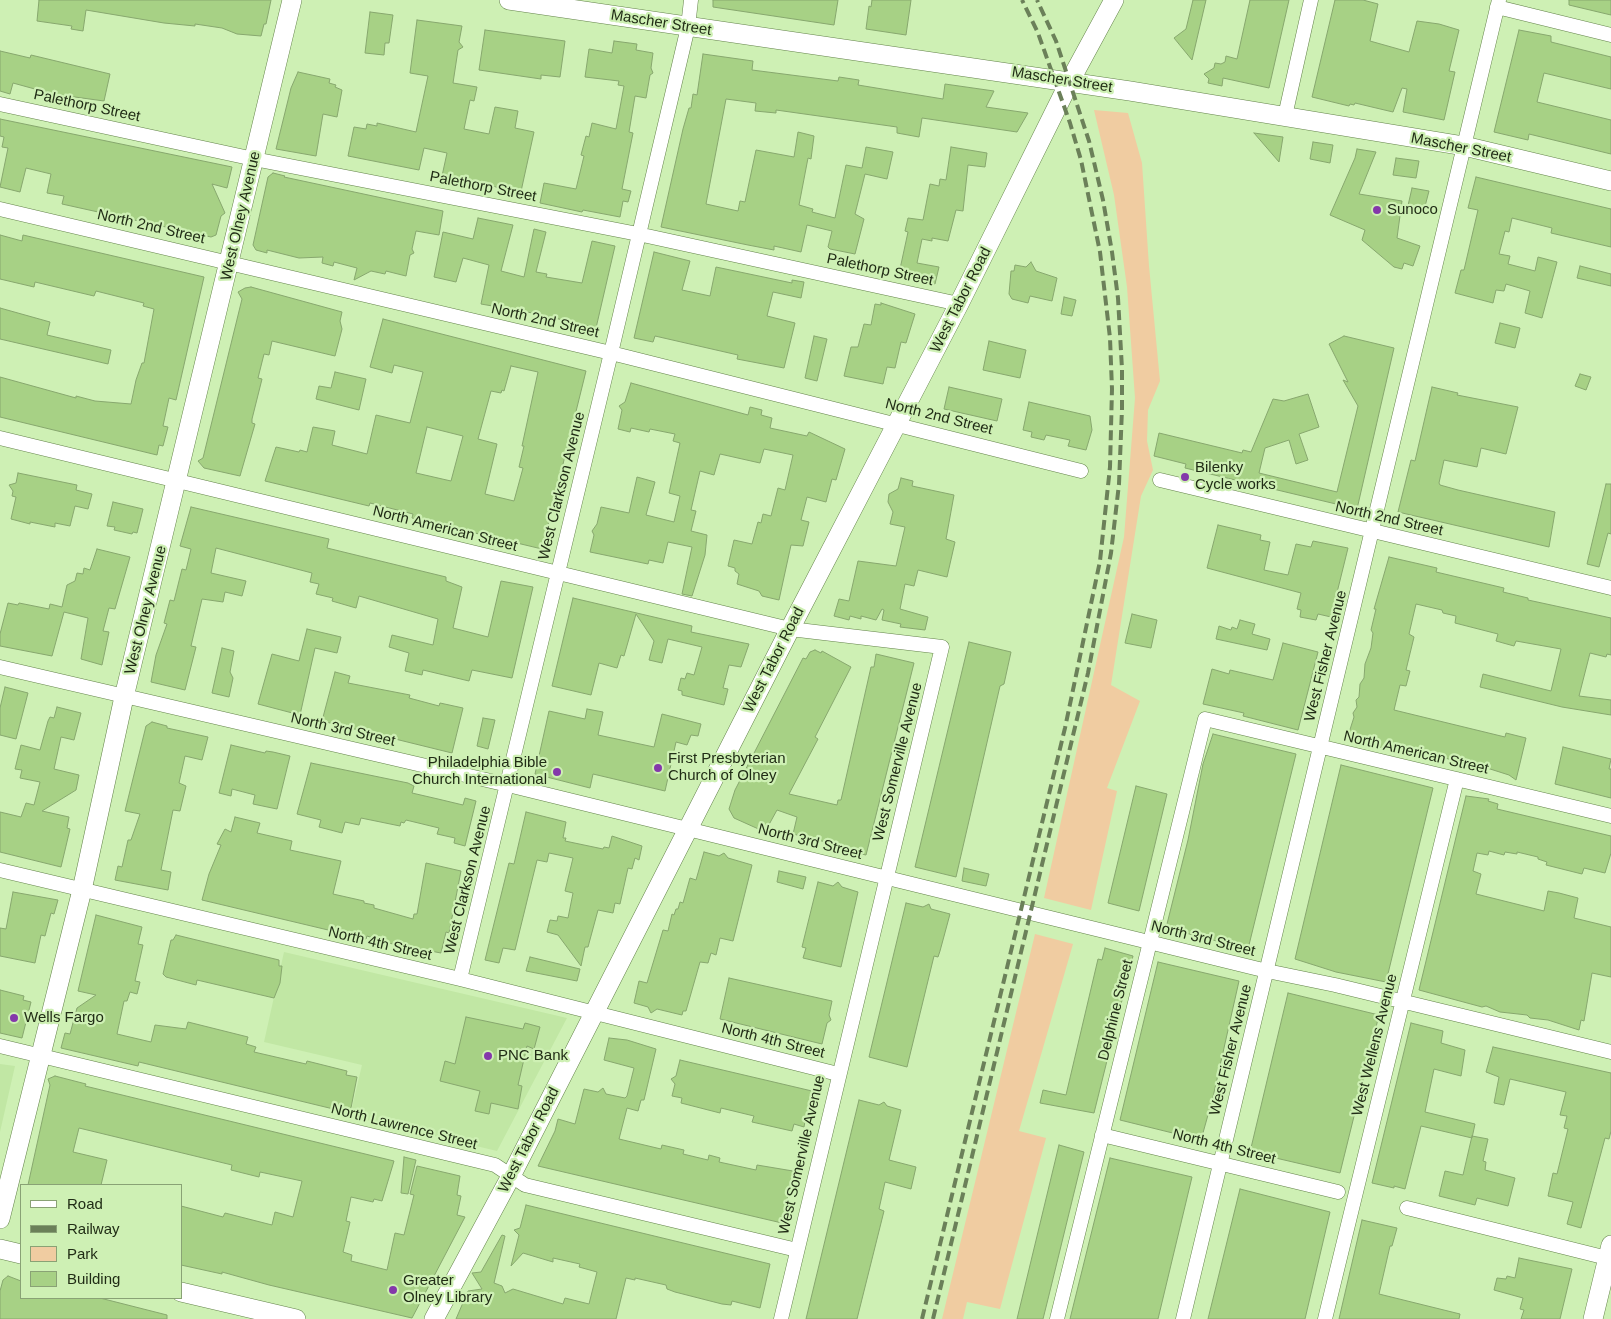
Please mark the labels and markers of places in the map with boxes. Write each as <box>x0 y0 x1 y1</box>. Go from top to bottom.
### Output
place label: Sunoco <box>1387 201 1438 219</box>
marker: Sunoco <box>1371 204 1383 216</box>
place label: Bilenky Cycle works <box>1195 459 1276 494</box>
marker: Bilenky Cycle works <box>1179 471 1191 483</box>
place label: First Presbyterian Church of Olney <box>668 750 786 785</box>
place label: Philadelphia Bible Church International <box>412 754 547 789</box>
marker: First Presbyterian Church of Olney <box>652 762 664 774</box>
marker: Philadelphia Bible Church International <box>551 766 563 778</box>
place label: Wells Fargo <box>24 1009 104 1027</box>
marker: Wells Fargo <box>8 1012 20 1024</box>
place label: PNC Bank <box>498 1047 568 1065</box>
marker: PNC Bank <box>482 1050 494 1062</box>
place label: Greater Olney Library <box>403 1272 492 1307</box>
marker: Greater Olney Library <box>387 1284 399 1296</box>

